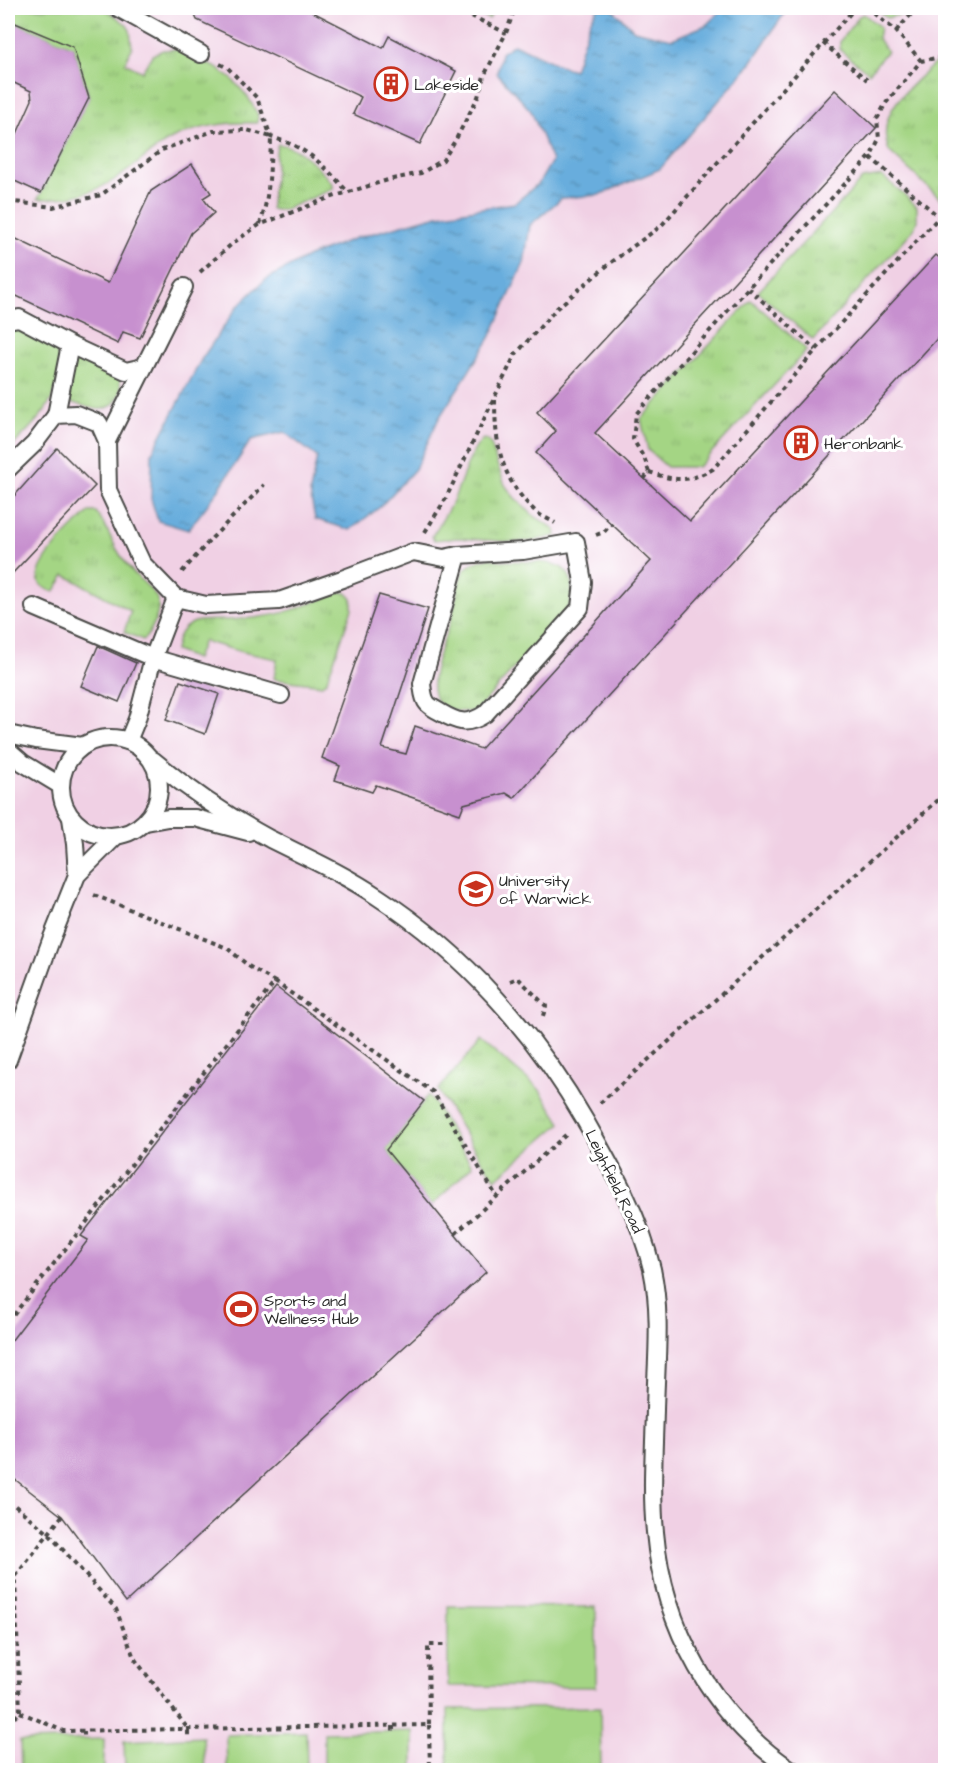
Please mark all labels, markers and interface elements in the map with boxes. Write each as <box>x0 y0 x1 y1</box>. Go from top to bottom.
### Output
building icon: Lakeside <box>373 66 409 102</box>
place label: Lakeside <box>414 74 479 96</box>
building icon: Heronbank <box>783 425 819 461</box>
place label: Heronbank <box>824 433 903 455</box>
place label: University of Warwick <box>499 870 591 910</box>
school or university icon: University of Warwick <box>458 871 494 907</box>
street label: Leighfield Road <box>579 1126 649 1237</box>
place label: Sports and Wellness Hub <box>264 1290 359 1330</box>
sports icon: Sports and Wellness Hub <box>223 1291 259 1327</box>

